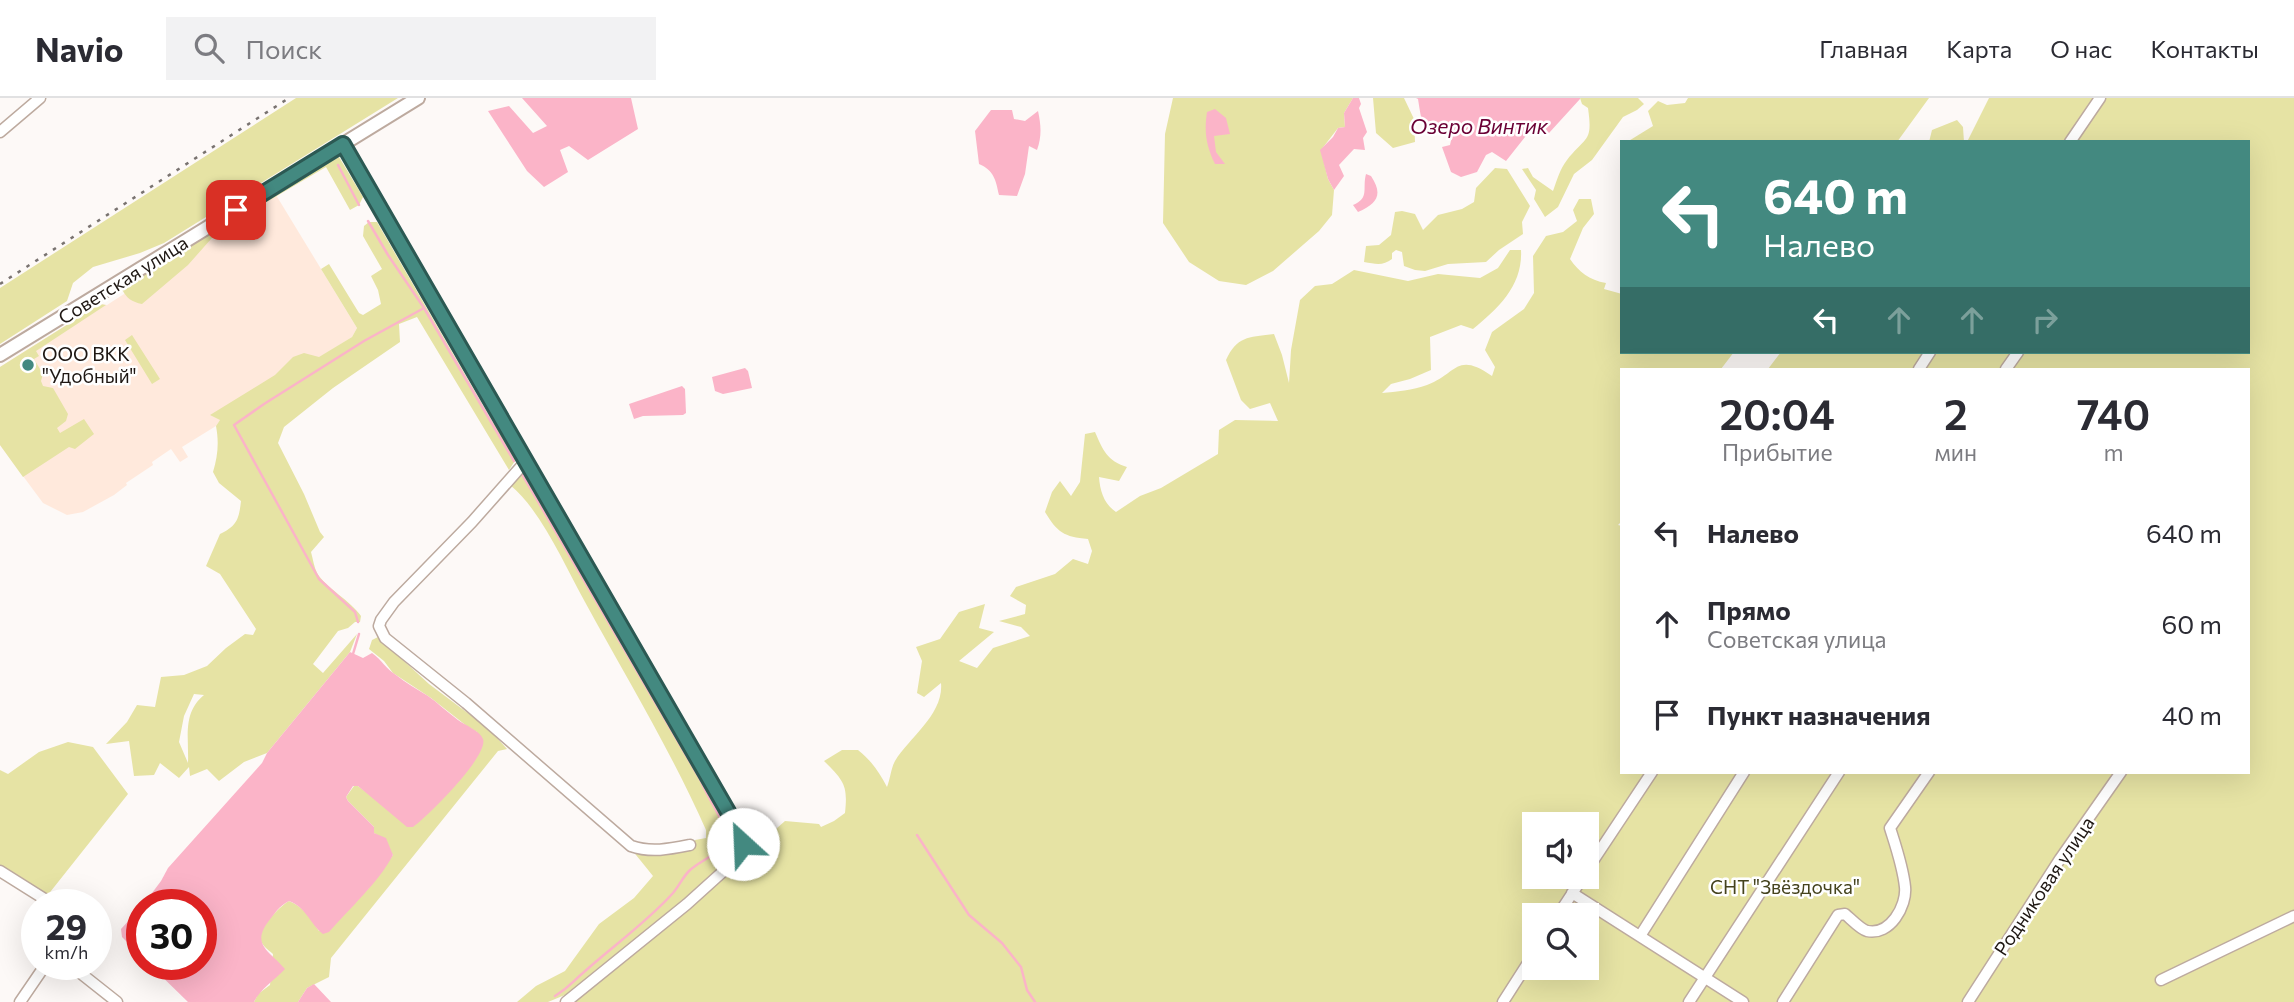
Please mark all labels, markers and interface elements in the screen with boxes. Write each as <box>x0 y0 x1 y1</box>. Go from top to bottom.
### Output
search box <box>166 17 656 80</box>
text: Navio <box>35 28 124 69</box>
icon: search <box>190 29 228 67</box>
text: Поиск <box>246 33 322 64</box>
text: Главная <box>1819 34 1908 63</box>
text: Карта <box>1946 34 2012 63</box>
text: О нас <box>2050 34 2112 63</box>
text: Контакты <box>2150 34 2259 63</box>
water label: Озеро Винтик <box>1410 113 1549 138</box>
text: 640 m <box>1763 164 1908 224</box>
icon: left <box>1648 168 1739 259</box>
pin <box>206 180 266 240</box>
icon: arrive <box>217 191 255 229</box>
text: Налево <box>1763 224 1875 264</box>
street label: Советская улица <box>54 231 192 329</box>
icon: left <box>1807 301 1845 339</box>
icon: ahead <box>1880 301 1918 339</box>
icon: ahead <box>1953 301 1991 339</box>
icon: right <box>2026 301 2064 339</box>
place label: ООО ВКК "Удобный" <box>42 342 137 387</box>
marker: ООО ВКК "Удобный" <box>20 357 36 373</box>
text: 20:04 <box>1720 387 1835 439</box>
text: 2 <box>1944 387 1968 439</box>
text: 740 <box>2077 387 2150 439</box>
text: Прибытие <box>1722 438 1833 466</box>
text: мин <box>1934 438 1977 466</box>
text: m <box>2104 438 2124 466</box>
icon: left <box>1648 514 1686 552</box>
text: Налево <box>1707 517 1799 548</box>
text: 640 m <box>2146 517 2222 548</box>
text: Прямо <box>1707 594 1791 625</box>
icon: ahead <box>1648 605 1686 643</box>
text: 60 m <box>2162 608 2222 639</box>
text: Советская улица <box>1707 625 1887 653</box>
icon: arrive <box>1648 696 1686 734</box>
text: Пункт назначения <box>1707 699 1931 730</box>
text: 40 m <box>2162 699 2222 730</box>
position arrow <box>706 807 780 881</box>
map controls <box>1522 812 1599 980</box>
button: sound <box>1522 812 1599 889</box>
street label: Родниковая улица <box>1989 812 2098 959</box>
park label: СНТ "Звёздочка" <box>1710 875 1860 898</box>
speed limit sign: 30 <box>126 889 217 980</box>
button: search <box>1522 903 1599 980</box>
text: 29 <box>46 904 87 947</box>
text: km/h <box>45 941 88 963</box>

